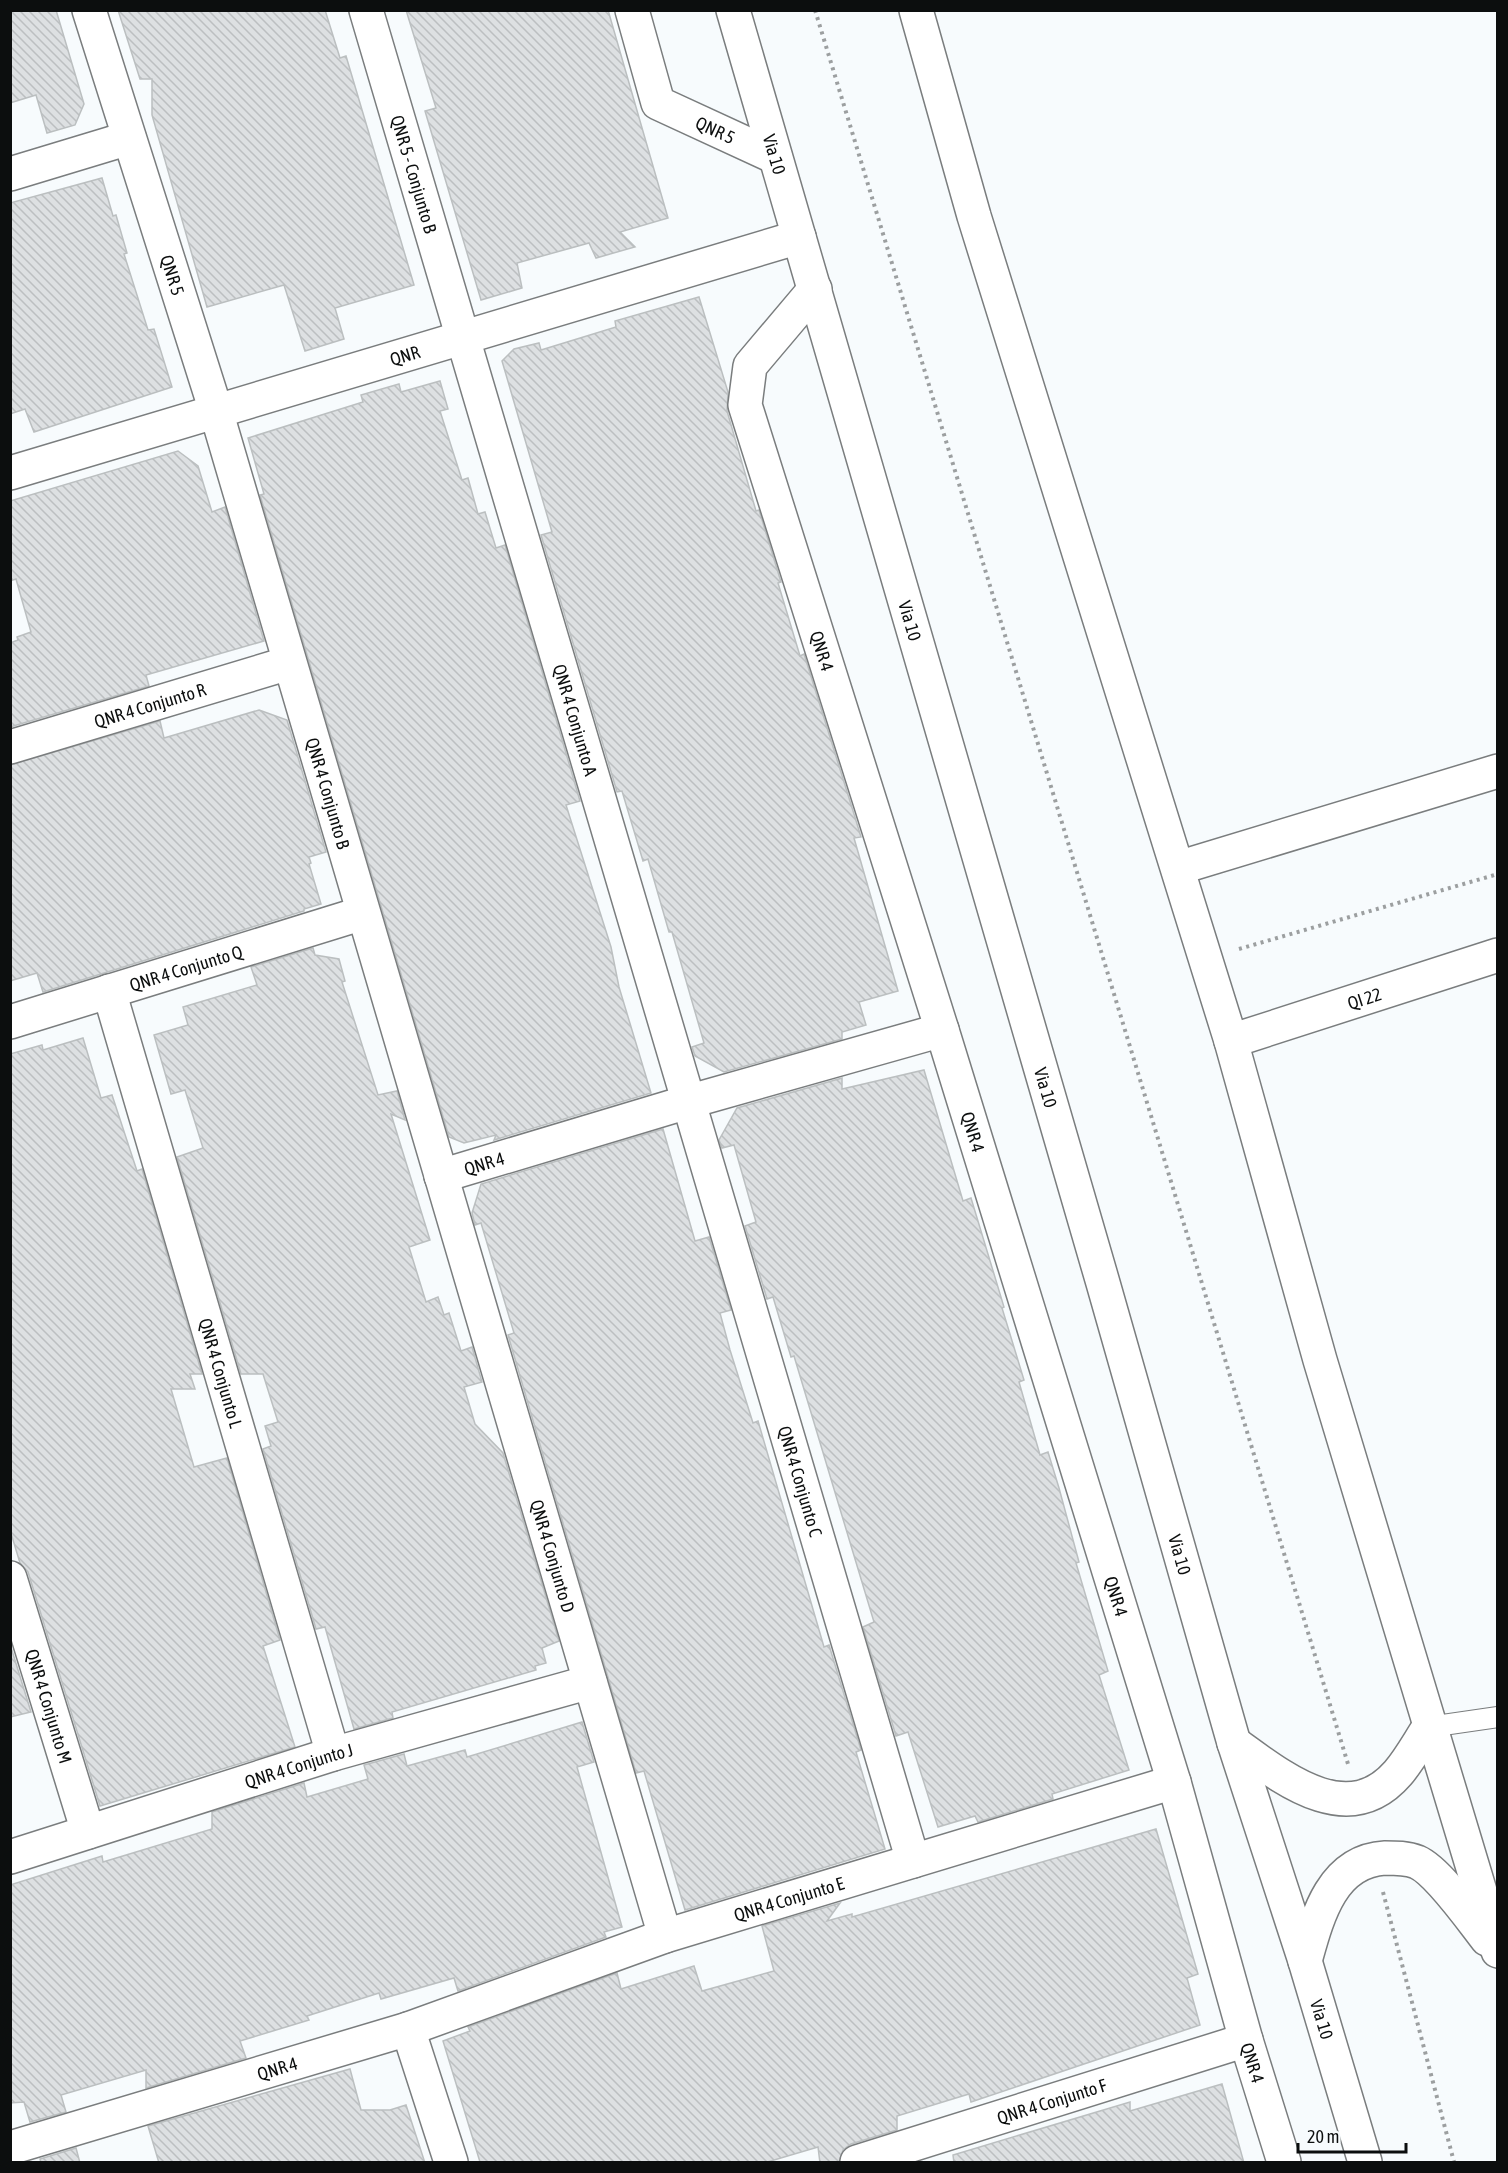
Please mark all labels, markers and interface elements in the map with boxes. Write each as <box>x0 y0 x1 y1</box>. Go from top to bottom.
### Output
street label: QNR 5 <box>693 111 739 148</box>
street label: QNR 5 - Conjunto B <box>387 113 442 236</box>
street label: Via 10 <box>759 132 791 177</box>
street label: QNR 5 <box>157 252 189 298</box>
street label: QNR <box>387 341 422 369</box>
street label: Via 10 <box>895 598 926 643</box>
street label: QNR 4 <box>806 628 839 674</box>
street label: QNR 4 Conjunto A <box>549 661 602 778</box>
street label: QNR 4 Conjunto R <box>92 678 208 732</box>
street label: QNR 4 Conjunto B <box>302 735 355 852</box>
street label: QNR 4 Conjunto Q <box>127 940 245 995</box>
street label: QI 22 <box>1345 983 1384 1013</box>
street label: Via 10 <box>1030 1065 1062 1110</box>
street label: QNR 4 <box>957 1109 990 1155</box>
street label: QNR 4 <box>461 1147 507 1179</box>
street label: QNR 4 Conjunto L <box>195 1316 247 1430</box>
street label: QNR 4 Conjunto C <box>774 1423 827 1539</box>
street label: QNR 4 Conjunto D <box>527 1497 580 1615</box>
street label: Via 10 <box>1165 1532 1196 1577</box>
street label: QNR 4 <box>1101 1574 1133 1619</box>
street label: QNR 4 Conjunto M <box>22 1646 77 1766</box>
street label: QNR 4 Conjunto J <box>242 1738 355 1792</box>
street label: QNR 4 Conjunto E <box>731 1872 847 1925</box>
street label: Via 10 <box>1306 1997 1338 2042</box>
street label: QNR 4 <box>1237 2040 1269 2085</box>
street label: QNR 4 <box>255 2052 300 2084</box>
street label: QNR 4 Conjunto F <box>994 2074 1110 2128</box>
scale bar <box>1298 2116 1406 2154</box>
text: 20 m <box>1307 2126 1339 2147</box>

